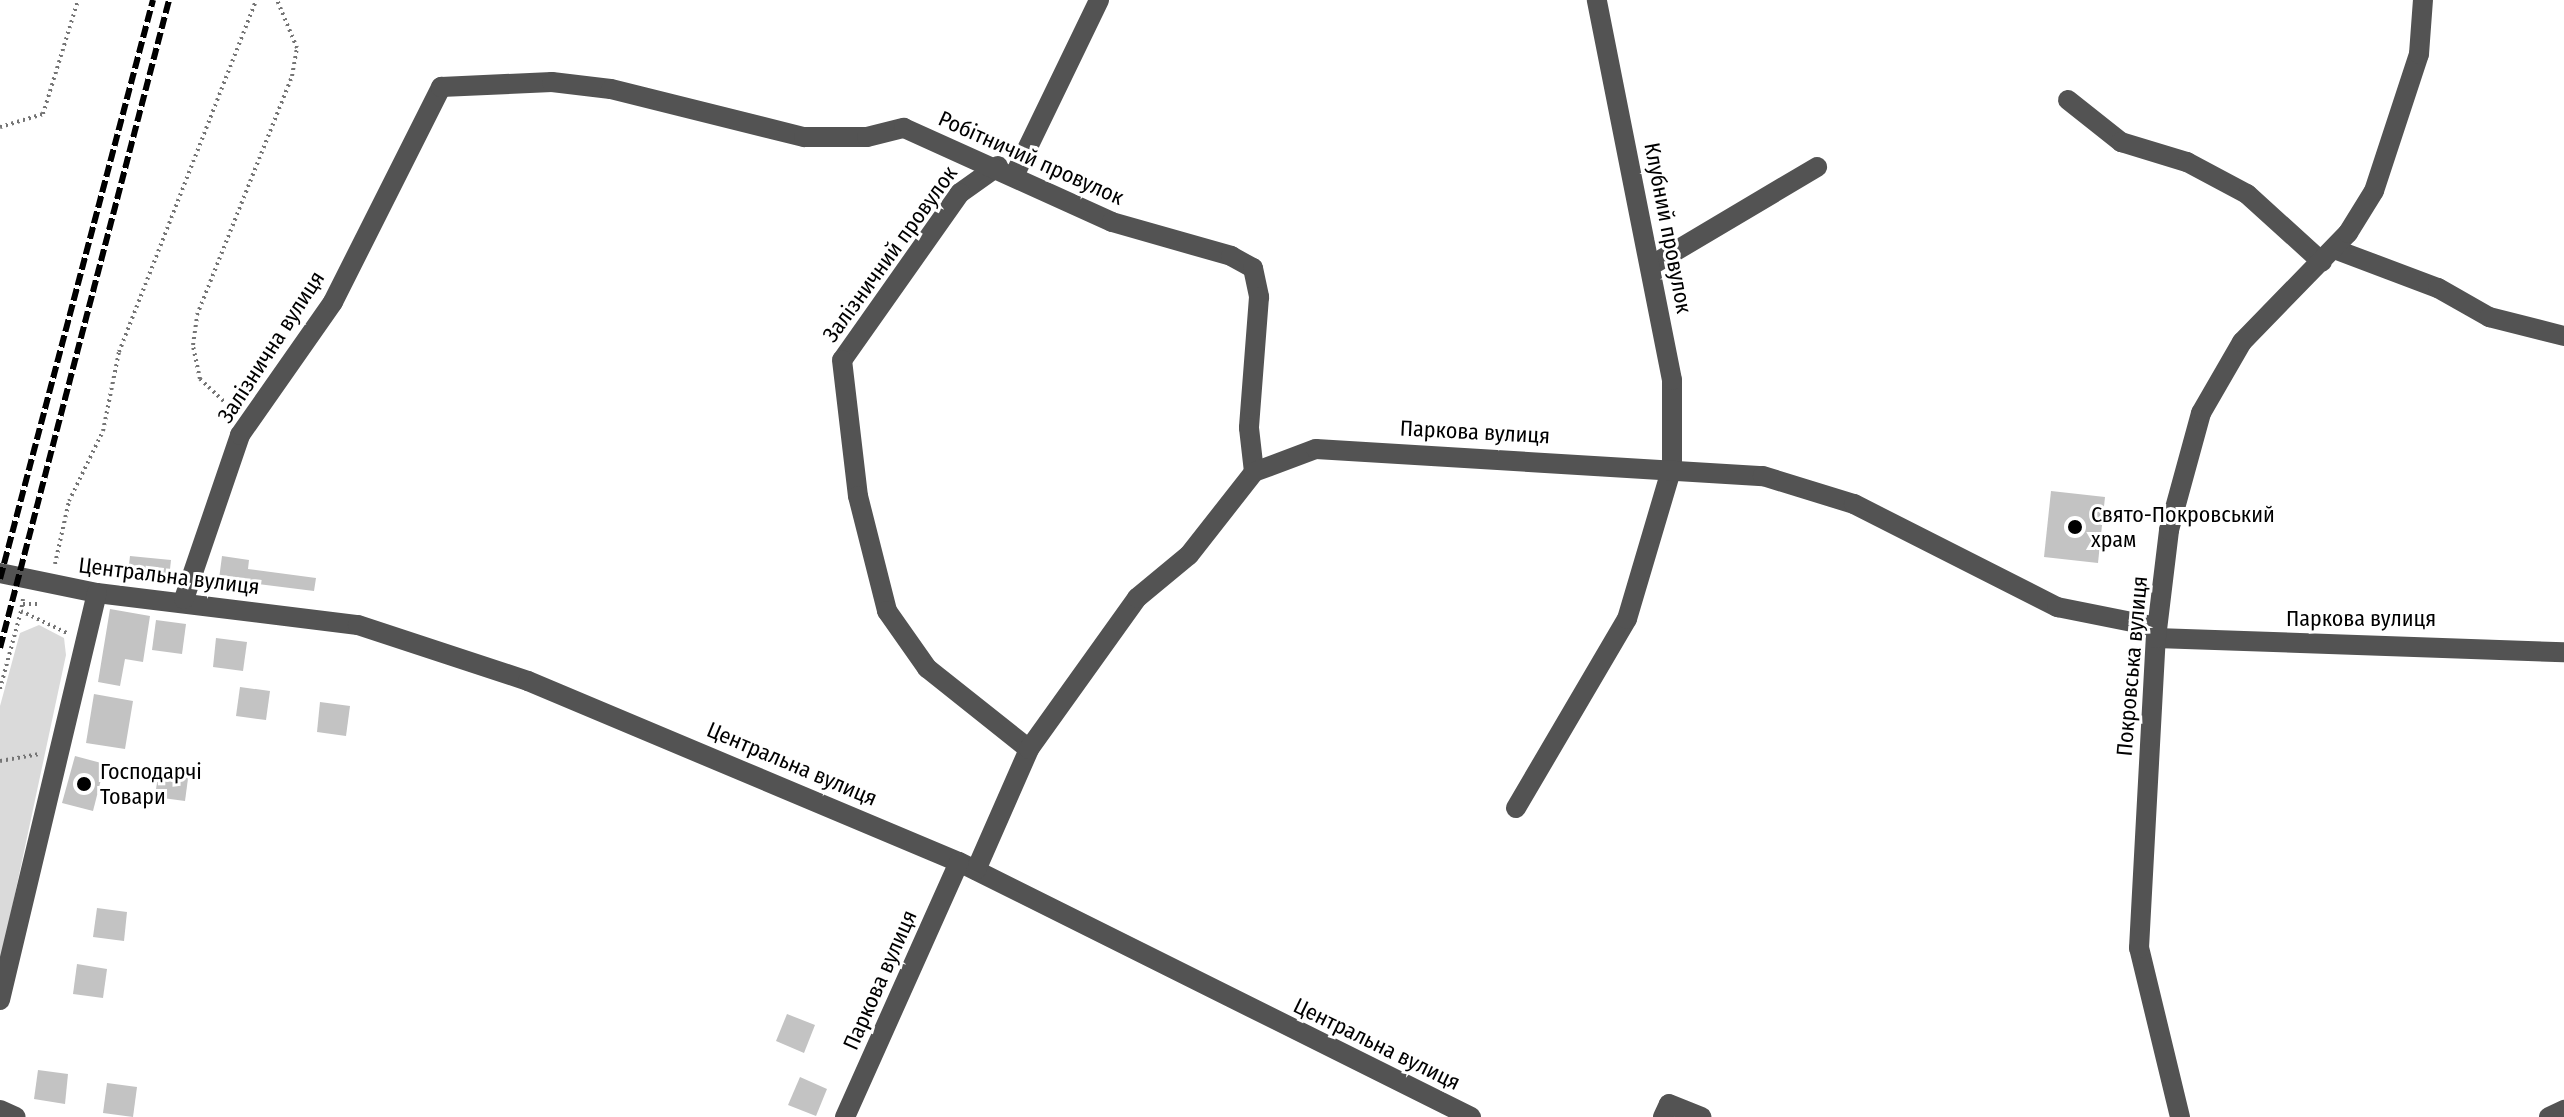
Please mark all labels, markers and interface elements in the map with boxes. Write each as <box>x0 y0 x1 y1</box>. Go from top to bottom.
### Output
street label: Робітничий провулок <box>934 105 1128 211</box>
street label: Клубний провулок <box>1639 140 1697 316</box>
street label: Залізничний провулок <box>817 161 963 347</box>
street label: Залізнична вулиця <box>212 266 330 428</box>
street label: Паркова вулиця <box>1399 415 1551 449</box>
place label: Свято-Покровський храм <box>2091 501 2275 552</box>
marker: Свято-Покровський храм <box>2066 518 2084 536</box>
street label: Центральна вулиця <box>77 552 261 600</box>
street label: Покровська вулиця <box>2111 575 2153 757</box>
street label: Паркова вулиця <box>2286 606 2436 632</box>
street label: Центральна вулиця <box>703 716 881 812</box>
place label: Господарчі Товари <box>100 758 202 810</box>
marker: Господарчі Товари <box>75 775 93 793</box>
street label: Паркова вулиця <box>837 906 923 1054</box>
street label: Центральна вулиця <box>1289 992 1465 1096</box>

